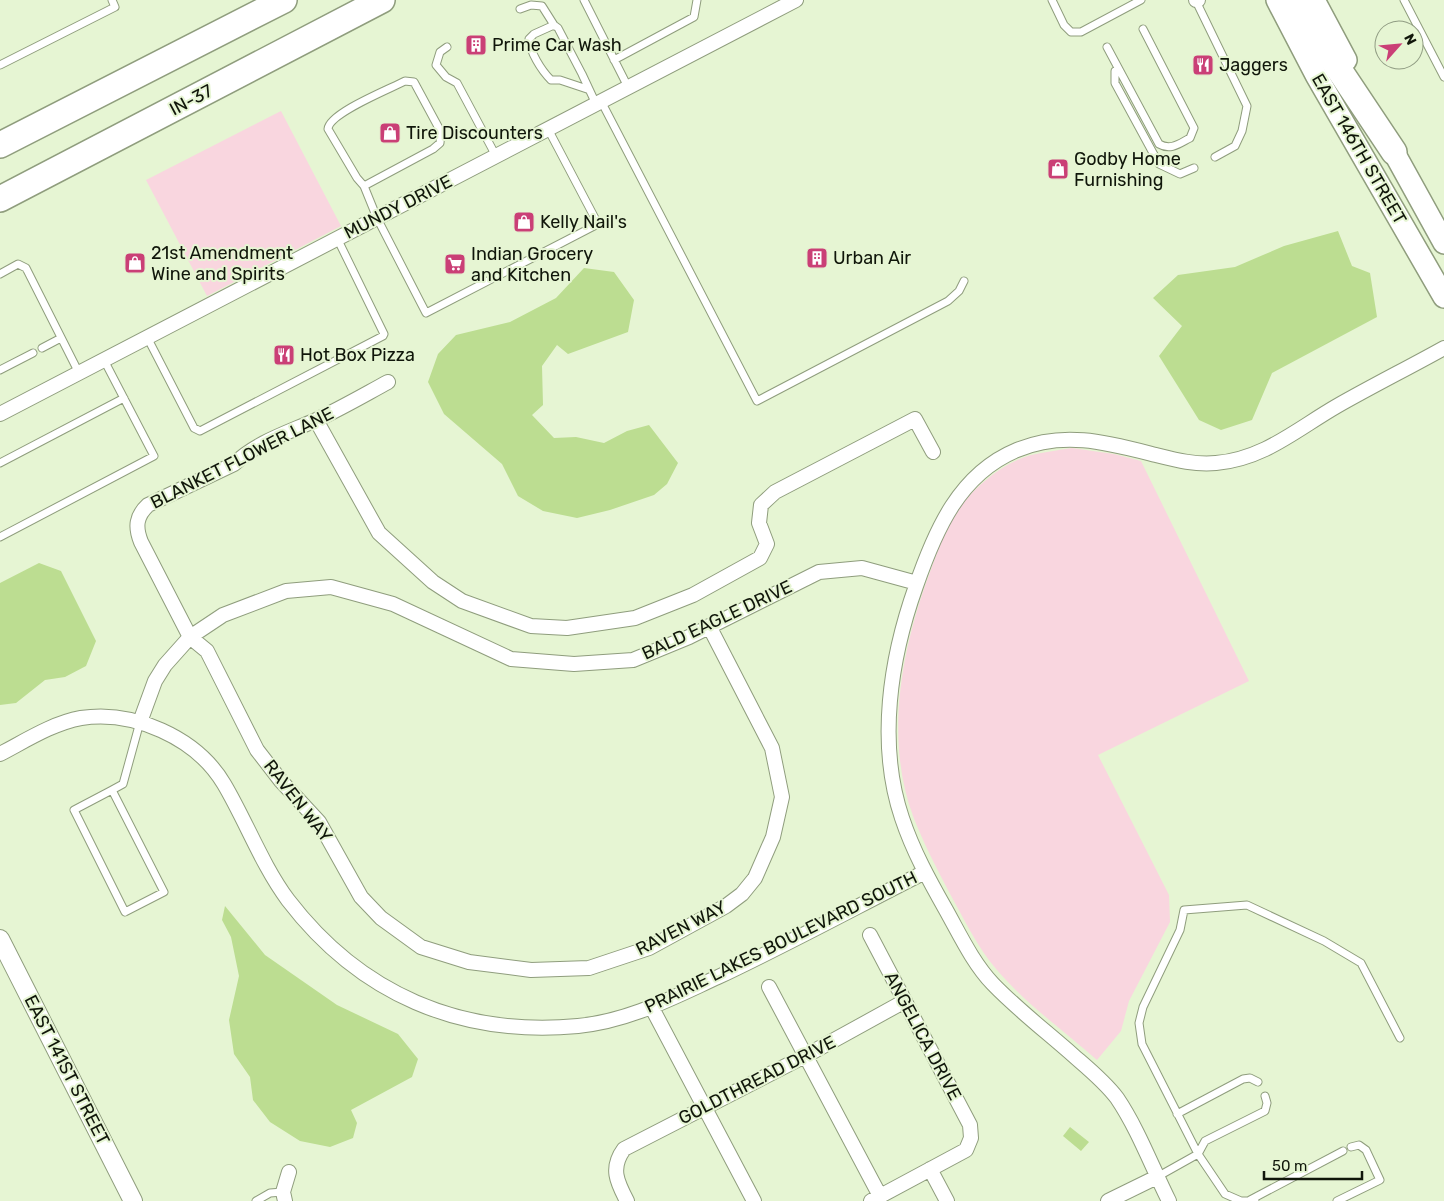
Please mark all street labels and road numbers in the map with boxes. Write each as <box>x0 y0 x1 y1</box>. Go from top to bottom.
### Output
street label: EAST 146TH STREET <box>1307 70 1411 228</box>
street label: IN-37 <box>166 80 216 120</box>
street label: MUNDY DRIVE <box>340 170 456 244</box>
street label: BLANKET FLOWER LANE <box>147 402 337 514</box>
street label: BALD EAGLE DRIVE <box>638 576 796 664</box>
street label: RAVEN WAY <box>259 755 337 847</box>
street label: PRAIRIE LAKES BOULEVARD SOUTH <box>641 866 921 1018</box>
street label: RAVEN WAY <box>632 896 730 960</box>
street label: ANGELICA DRIVE <box>880 968 966 1104</box>
street label: EAST 141ST STREET <box>20 991 114 1149</box>
street label: GOLDTHREAD DRIVE <box>675 1031 839 1129</box>

